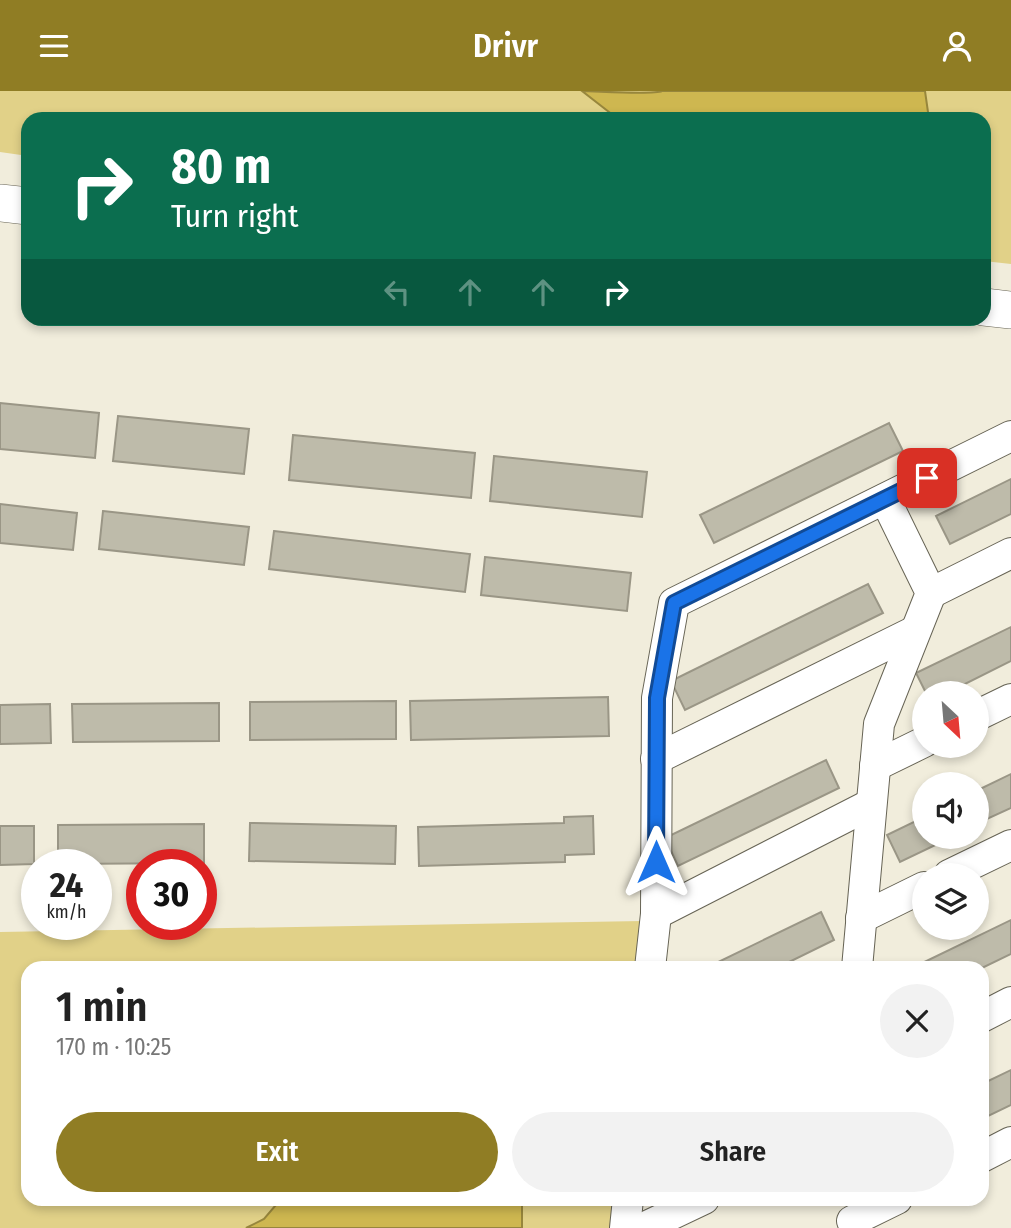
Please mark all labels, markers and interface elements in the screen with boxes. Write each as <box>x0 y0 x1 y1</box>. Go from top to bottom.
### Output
icon: menu <box>35 27 73 65</box>
text: Drivr <box>473 27 538 65</box>
icon: person <box>938 27 976 65</box>
text: 80 m <box>171 137 271 196</box>
icon: right <box>56 140 147 231</box>
text: Turn right <box>171 197 298 235</box>
icon: left <box>378 273 416 311</box>
icon: ahead <box>451 273 489 311</box>
icon: ahead <box>524 273 562 311</box>
icon: right <box>597 273 635 311</box>
pin <box>897 448 957 508</box>
icon: arrive <box>908 459 946 497</box>
north arrow <box>912 681 989 758</box>
map controls <box>912 681 989 940</box>
button: sound <box>912 772 989 849</box>
position arrow <box>619 825 693 899</box>
speed limit sign: 30 <box>126 849 217 940</box>
button: layers <box>912 863 989 940</box>
text: 24 <box>50 864 83 906</box>
text: km/h <box>46 901 87 923</box>
text: 1 min <box>56 982 147 1032</box>
button: close <box>880 984 954 1058</box>
text: 170 m · 10:25 <box>56 1033 171 1061</box>
button: Exit <box>56 1112 498 1192</box>
button: Share <box>512 1112 954 1192</box>

